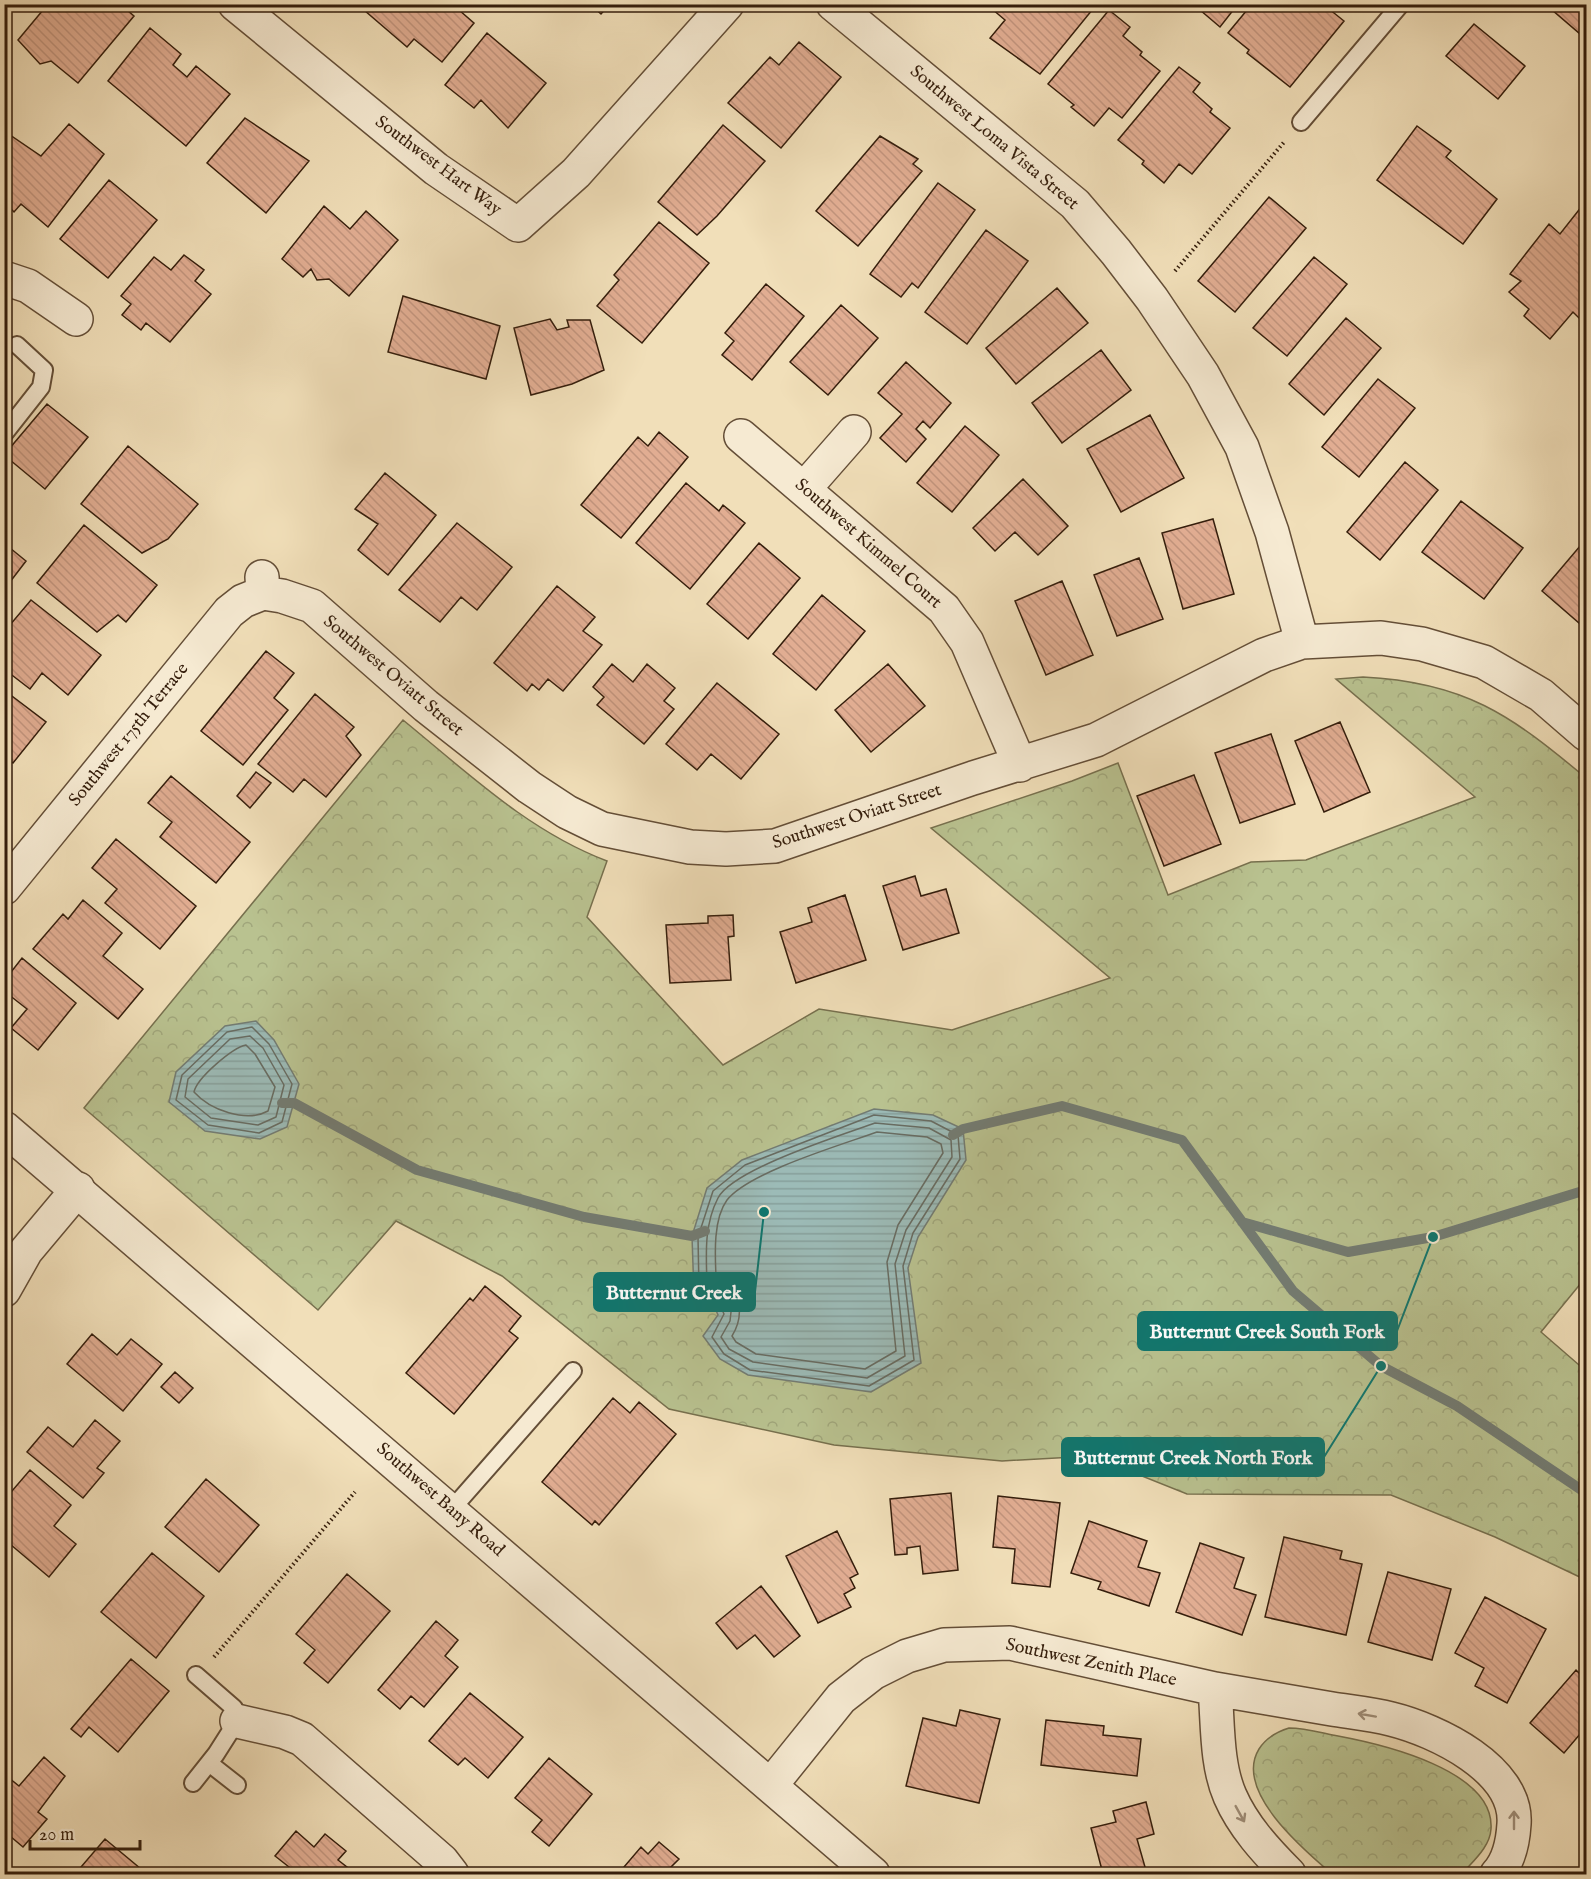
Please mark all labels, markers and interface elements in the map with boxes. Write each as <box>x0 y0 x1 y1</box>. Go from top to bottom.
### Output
street label: Southwest Loma Vista Street <box>905 60 1083 216</box>
street label: Southwest Hart Way <box>370 111 506 221</box>
street label: Southwest Kimmel Court <box>790 474 946 614</box>
street label: Southwest Oviatt Street <box>318 610 468 742</box>
street label: Southwest 175th Terrace <box>64 658 194 812</box>
street label: Southwest Oviatt Street <box>769 779 945 855</box>
callout: Butternut Creek <box>594 1273 755 1311</box>
text: Butternut Creek <box>606 1281 744 1306</box>
callout: Butternut Creek South Fork <box>1138 1312 1397 1350</box>
text: Butternut Creek South Fork <box>1149 1320 1386 1345</box>
street label: Southwest Bany Road <box>371 1438 509 1562</box>
callout: Butternut Creek North Fork <box>1062 1438 1324 1476</box>
text: Butternut Creek North Fork <box>1074 1446 1314 1471</box>
street label: Southwest Zenith Place <box>1003 1634 1179 1692</box>
one-way arrow <box>1358 1709 1377 1720</box>
one-way arrow <box>1235 1804 1246 1822</box>
one-way arrow <box>1508 1811 1520 1831</box>
scale bar <box>30 1813 140 1851</box>
text: 20 m <box>39 1824 74 1847</box>

